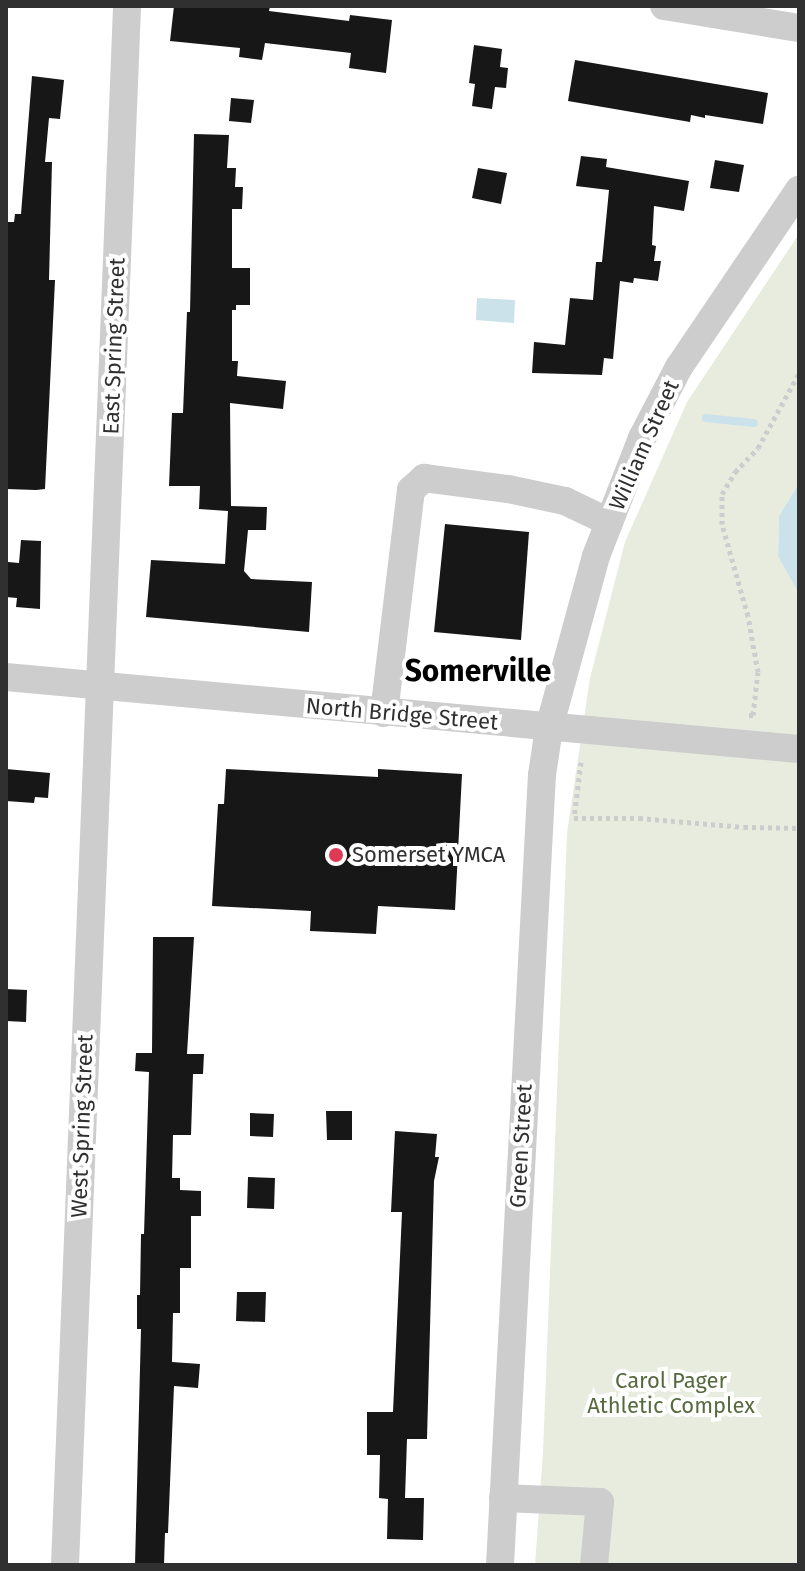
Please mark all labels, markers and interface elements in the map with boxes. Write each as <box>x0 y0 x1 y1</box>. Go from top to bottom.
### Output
street label: East Spring Street <box>98 257 130 435</box>
street label: William Street <box>604 376 684 514</box>
district label: Somerville <box>405 653 551 689</box>
street label: North Bridge Street <box>305 692 499 736</box>
place label: Somerset YMCA <box>352 842 505 868</box>
marker: Somerset YMCA <box>327 846 345 864</box>
street label: West Spring Street <box>66 1034 98 1218</box>
street label: Green Street <box>505 1083 537 1209</box>
park label: Carol Pager Athletic Complex <box>587 1367 755 1418</box>

